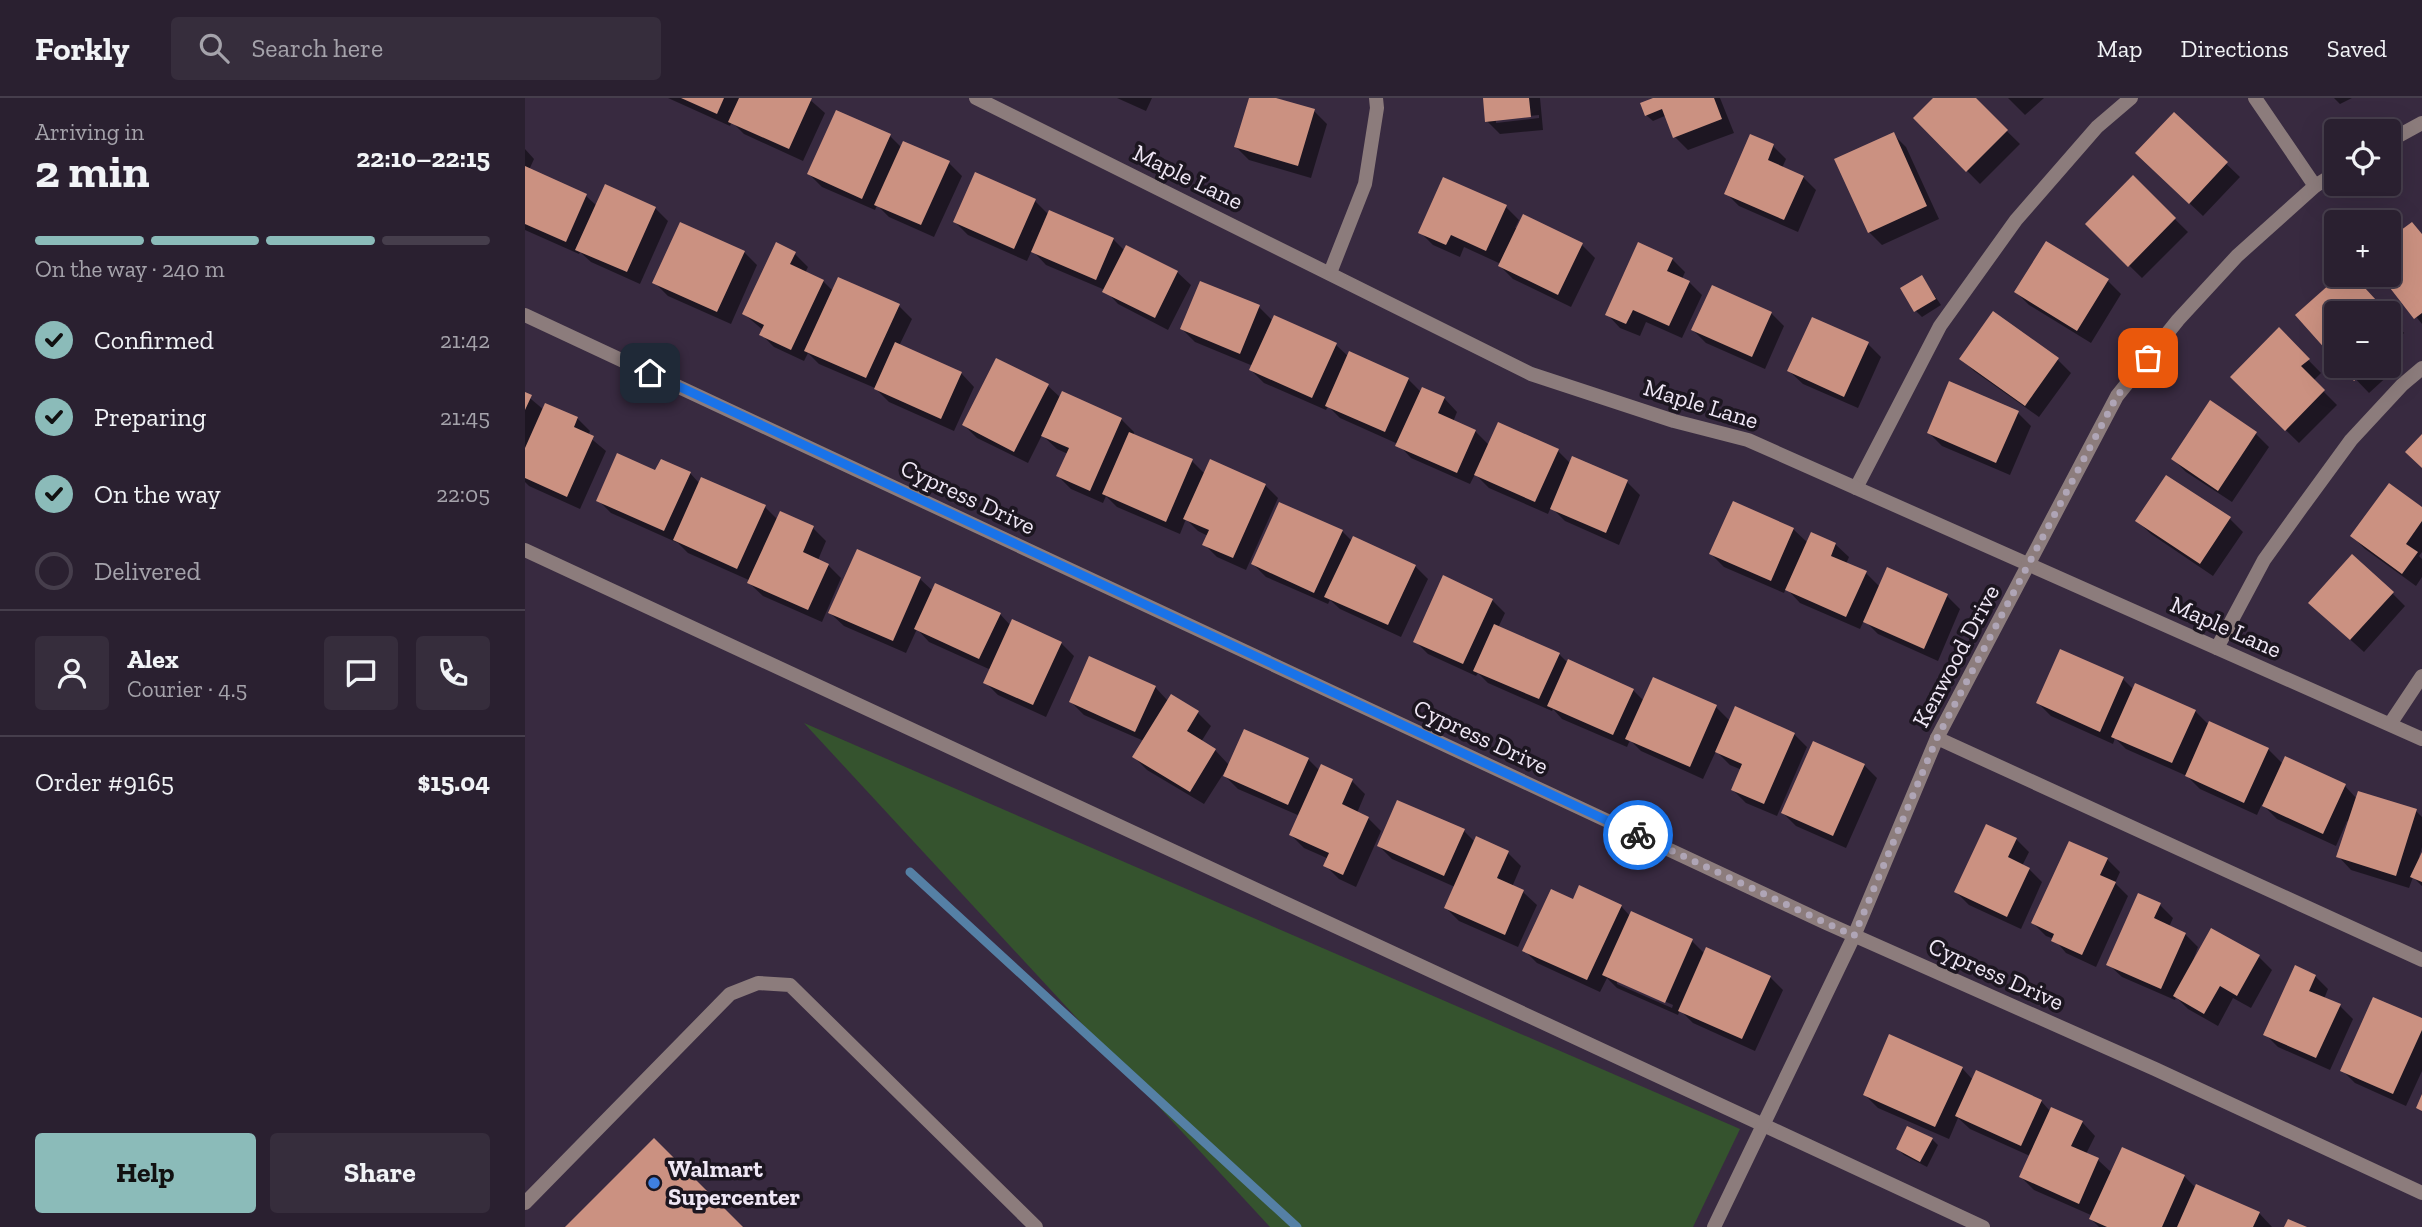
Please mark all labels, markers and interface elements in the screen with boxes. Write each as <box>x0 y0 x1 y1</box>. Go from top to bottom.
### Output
search box <box>171 17 661 80</box>
text: Forkly <box>35 29 129 68</box>
icon: search <box>195 29 233 67</box>
text: Search here <box>251 32 383 64</box>
text: Map <box>2097 34 2143 63</box>
text: Directions <box>2181 34 2289 63</box>
text: Saved <box>2327 34 2387 63</box>
text: Arriving in <box>35 118 144 146</box>
map controls <box>2324 119 2401 378</box>
button: locate <box>2324 119 2401 196</box>
street label: Maple Lane <box>1129 138 1248 216</box>
text: 22:10–22:15 <box>356 142 490 174</box>
text: 2 min <box>35 144 150 199</box>
button: + <box>2324 210 2401 287</box>
text: On the way · 240 m <box>35 255 225 283</box>
button: − <box>2324 301 2401 378</box>
icon: check <box>35 321 73 359</box>
text: Confirmed <box>94 324 214 356</box>
text: 21:42 <box>440 326 490 354</box>
pin <box>2118 328 2178 388</box>
icon: bag <box>2129 339 2167 377</box>
pin <box>620 343 680 403</box>
icon: home <box>631 354 669 392</box>
street label: Maple Lane <box>1640 372 1762 435</box>
icon: check <box>35 398 73 436</box>
text: Preparing <box>94 401 206 433</box>
text: 21:45 <box>440 403 490 431</box>
street label: Cypress Drive <box>896 453 1040 540</box>
icon: check <box>35 475 73 513</box>
text: On the way <box>94 478 221 510</box>
text: 22:05 <box>436 480 490 508</box>
text: Delivered <box>94 555 201 587</box>
street label: Kenwood Drive <box>1906 579 2005 732</box>
street label: Maple Lane <box>2166 589 2286 664</box>
button: person <box>35 636 109 710</box>
button: chat <box>324 636 398 710</box>
button: phone <box>416 636 490 710</box>
text: Alex <box>127 643 179 675</box>
text: Courier · 4.5 <box>127 675 247 703</box>
street label: Cypress Drive <box>1409 693 1553 780</box>
text: Order #9165 <box>35 766 174 798</box>
text: $15.04 <box>417 766 490 798</box>
courier <box>1603 800 1673 870</box>
icon: bike <box>1619 816 1657 854</box>
street label: Cypress Drive <box>1924 931 2068 1016</box>
button: Help <box>35 1133 256 1213</box>
button: Share <box>270 1133 490 1213</box>
place label: Walmart Supercenter <box>668 1154 801 1211</box>
marker: Walmart Supercenter <box>646 1175 662 1191</box>

